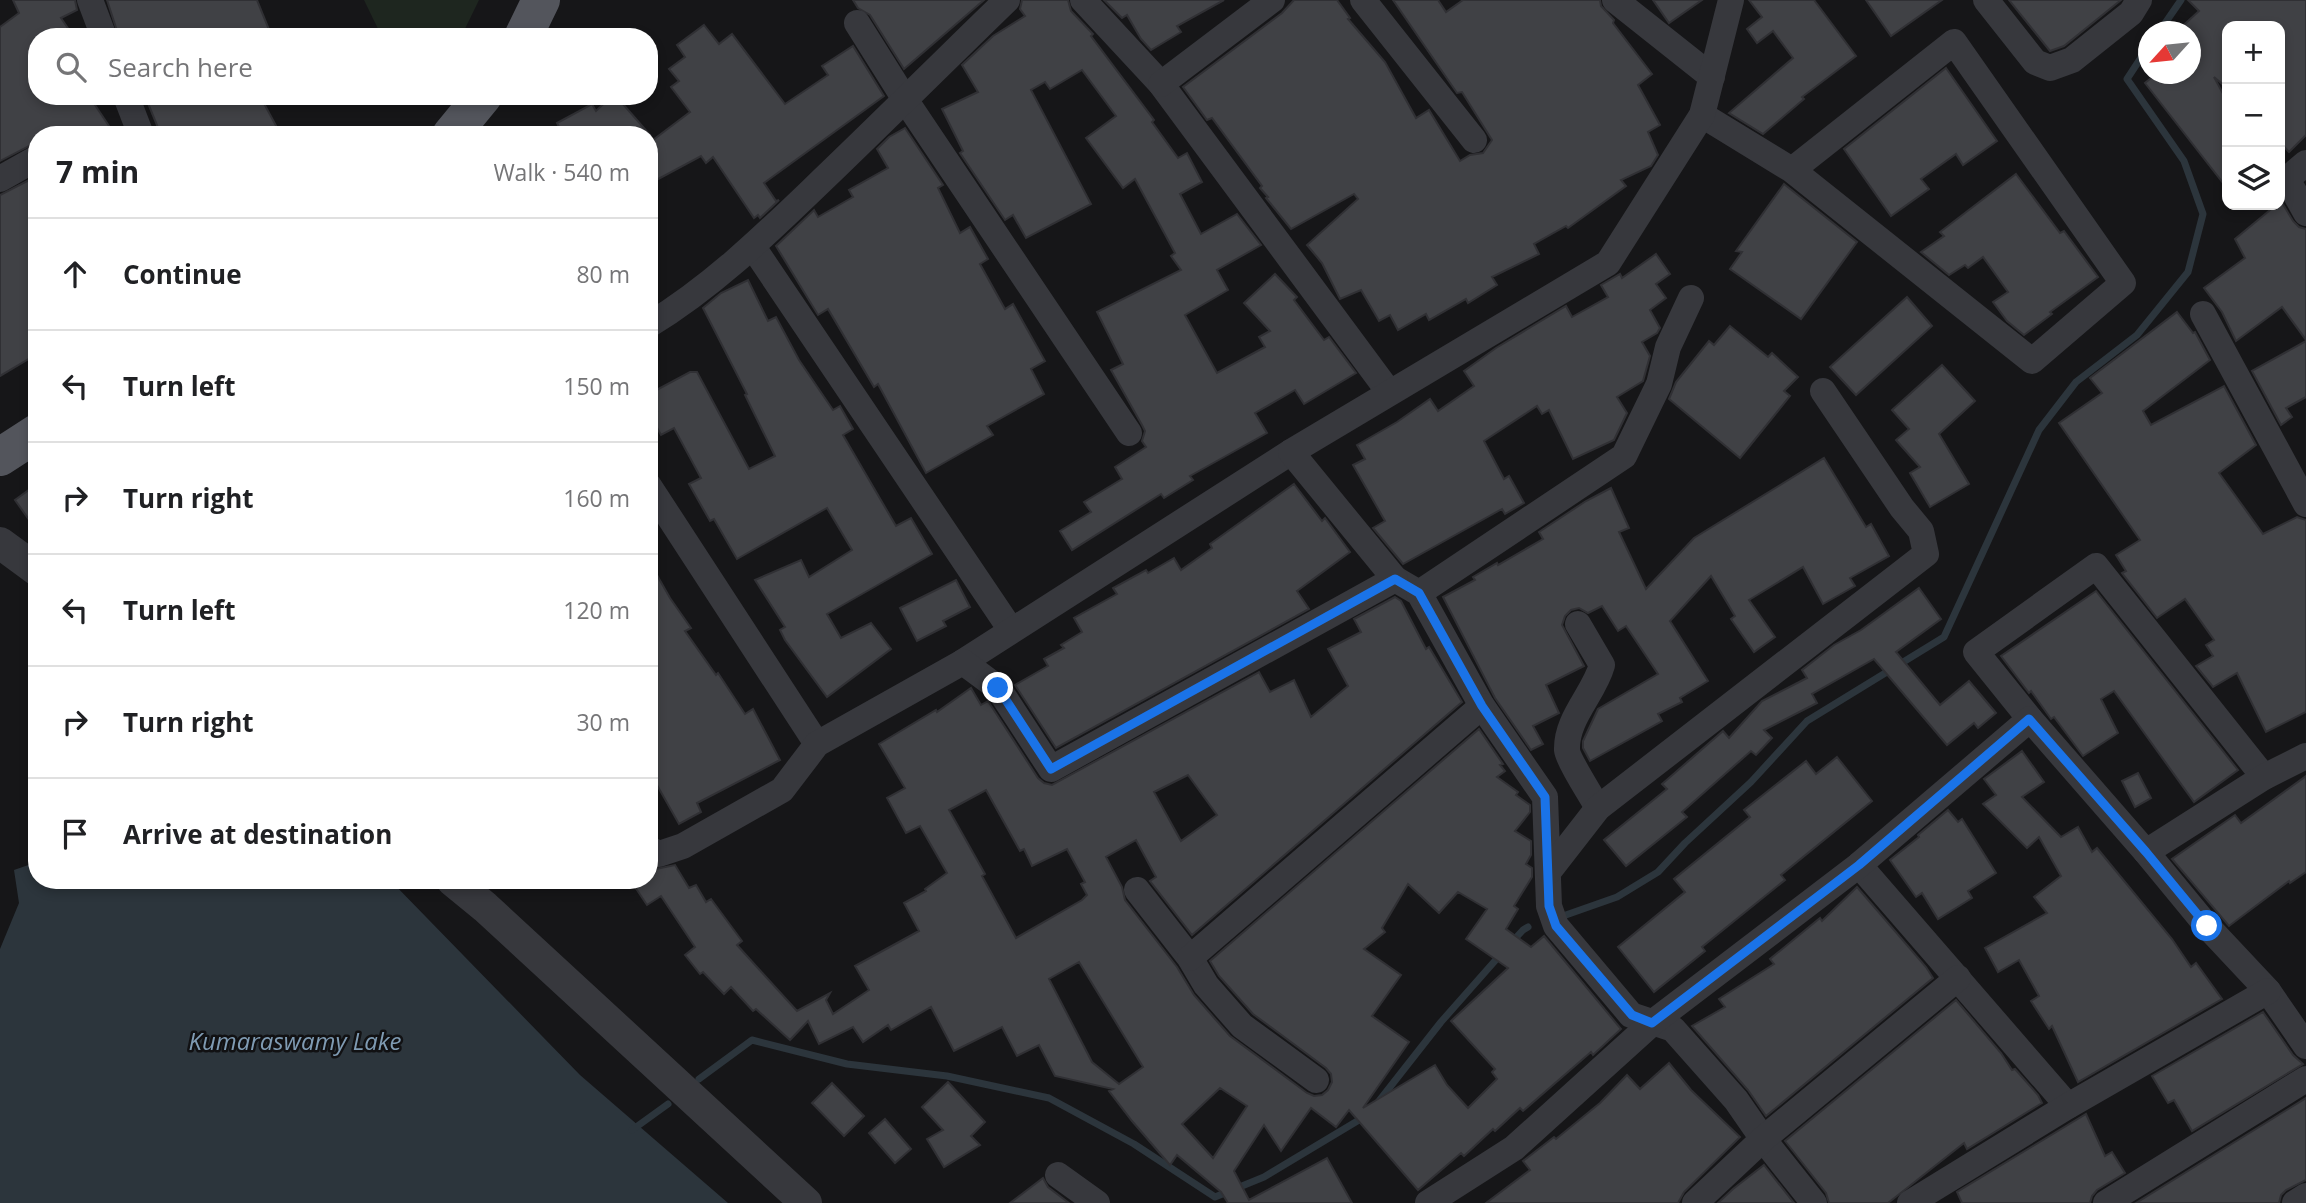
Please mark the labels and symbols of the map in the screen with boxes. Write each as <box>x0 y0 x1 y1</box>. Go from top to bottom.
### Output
north arrow <box>2138 21 2201 84</box>
route end <box>982 672 1013 703</box>
route start <box>2191 910 2222 941</box>
water label: Kumaraswamy Lake <box>189 1024 401 1057</box>

